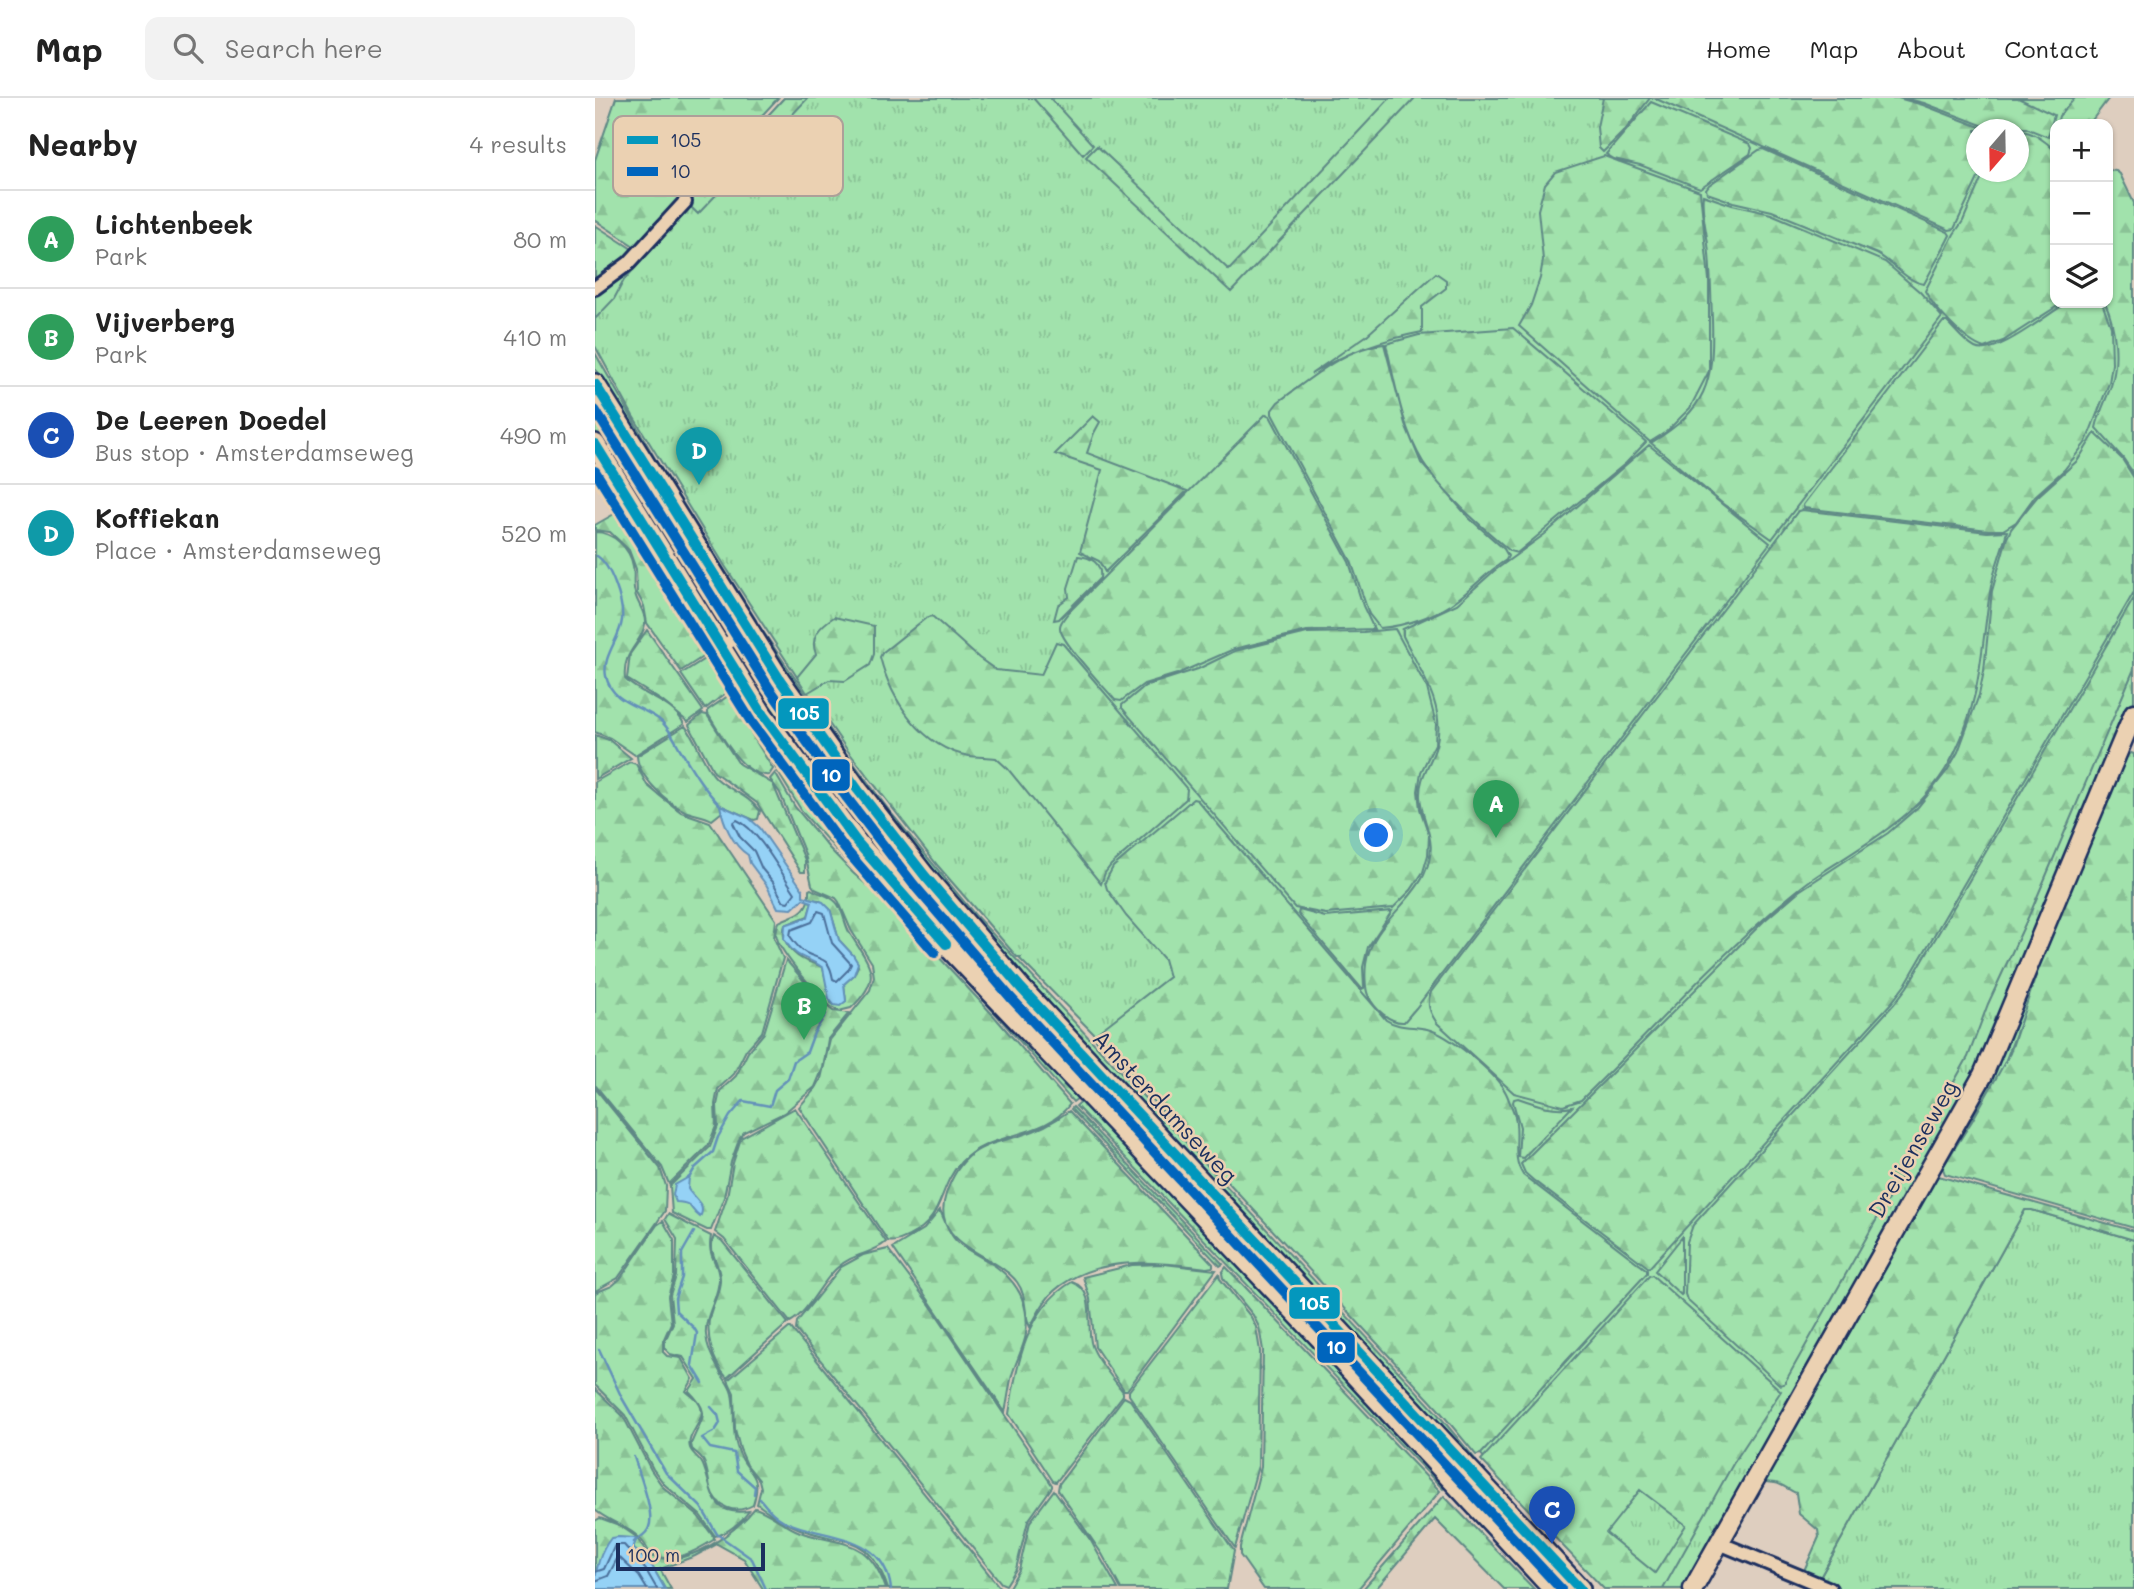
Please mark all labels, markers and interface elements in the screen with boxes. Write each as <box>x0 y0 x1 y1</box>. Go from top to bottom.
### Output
search box <box>145 17 635 80</box>
text: Map <box>35 27 103 70</box>
icon: search <box>169 29 207 67</box>
text: Search here <box>225 31 383 65</box>
text: Home <box>1706 33 1771 64</box>
text: Map <box>1809 33 1858 64</box>
text: About <box>1896 33 1966 64</box>
text: Contact <box>2004 33 2099 64</box>
legend <box>613 116 843 196</box>
north arrow <box>1966 119 2029 182</box>
map controls <box>2050 119 2113 308</box>
button: + <box>2050 119 2113 182</box>
text: Nearby <box>28 124 138 164</box>
text: 105 <box>670 127 701 152</box>
text: 4 results <box>470 129 567 159</box>
text: 10 <box>670 158 690 183</box>
button: − <box>2050 182 2113 245</box>
text: Lichtenbeek <box>95 207 253 241</box>
text: A <box>43 224 59 254</box>
text: 80 m <box>513 224 567 254</box>
text: Park <box>95 241 147 271</box>
button: layers <box>2050 245 2113 308</box>
text: Vijverberg <box>95 305 235 339</box>
text: B <box>43 322 59 352</box>
text: 410 m <box>503 322 567 352</box>
text: Park <box>95 339 147 369</box>
text: De Leeren Doedel <box>95 403 327 437</box>
text: C <box>42 420 60 450</box>
text: 490 m <box>500 420 567 450</box>
pin: D <box>676 427 722 485</box>
text: Bus stop · Amsterdamseweg <box>95 437 414 467</box>
text: Koffiekan <box>95 501 219 535</box>
text: D <box>43 518 59 548</box>
text: 520 m <box>501 518 567 548</box>
text: Place · Amsterdamseweg <box>95 535 381 565</box>
line badge: 105 <box>777 697 830 730</box>
text: 105 <box>788 700 820 725</box>
line badge: 10 <box>811 758 851 792</box>
text: 10 <box>821 762 841 787</box>
pin: A <box>1473 780 1519 838</box>
your location <box>1359 818 1393 852</box>
pin: B <box>781 982 827 1040</box>
street label: Amsterdamseweg <box>1087 1023 1245 1189</box>
street label: Dreijenseweg <box>1861 1074 1964 1223</box>
line badge: 105 <box>1288 1286 1341 1320</box>
text: 105 <box>1298 1290 1330 1315</box>
line badge: 10 <box>1316 1331 1356 1364</box>
text: 10 <box>1326 1334 1346 1359</box>
pin: C <box>1529 1486 1575 1544</box>
scale bar <box>616 1540 765 1572</box>
text: 100 m <box>627 1542 680 1567</box>

